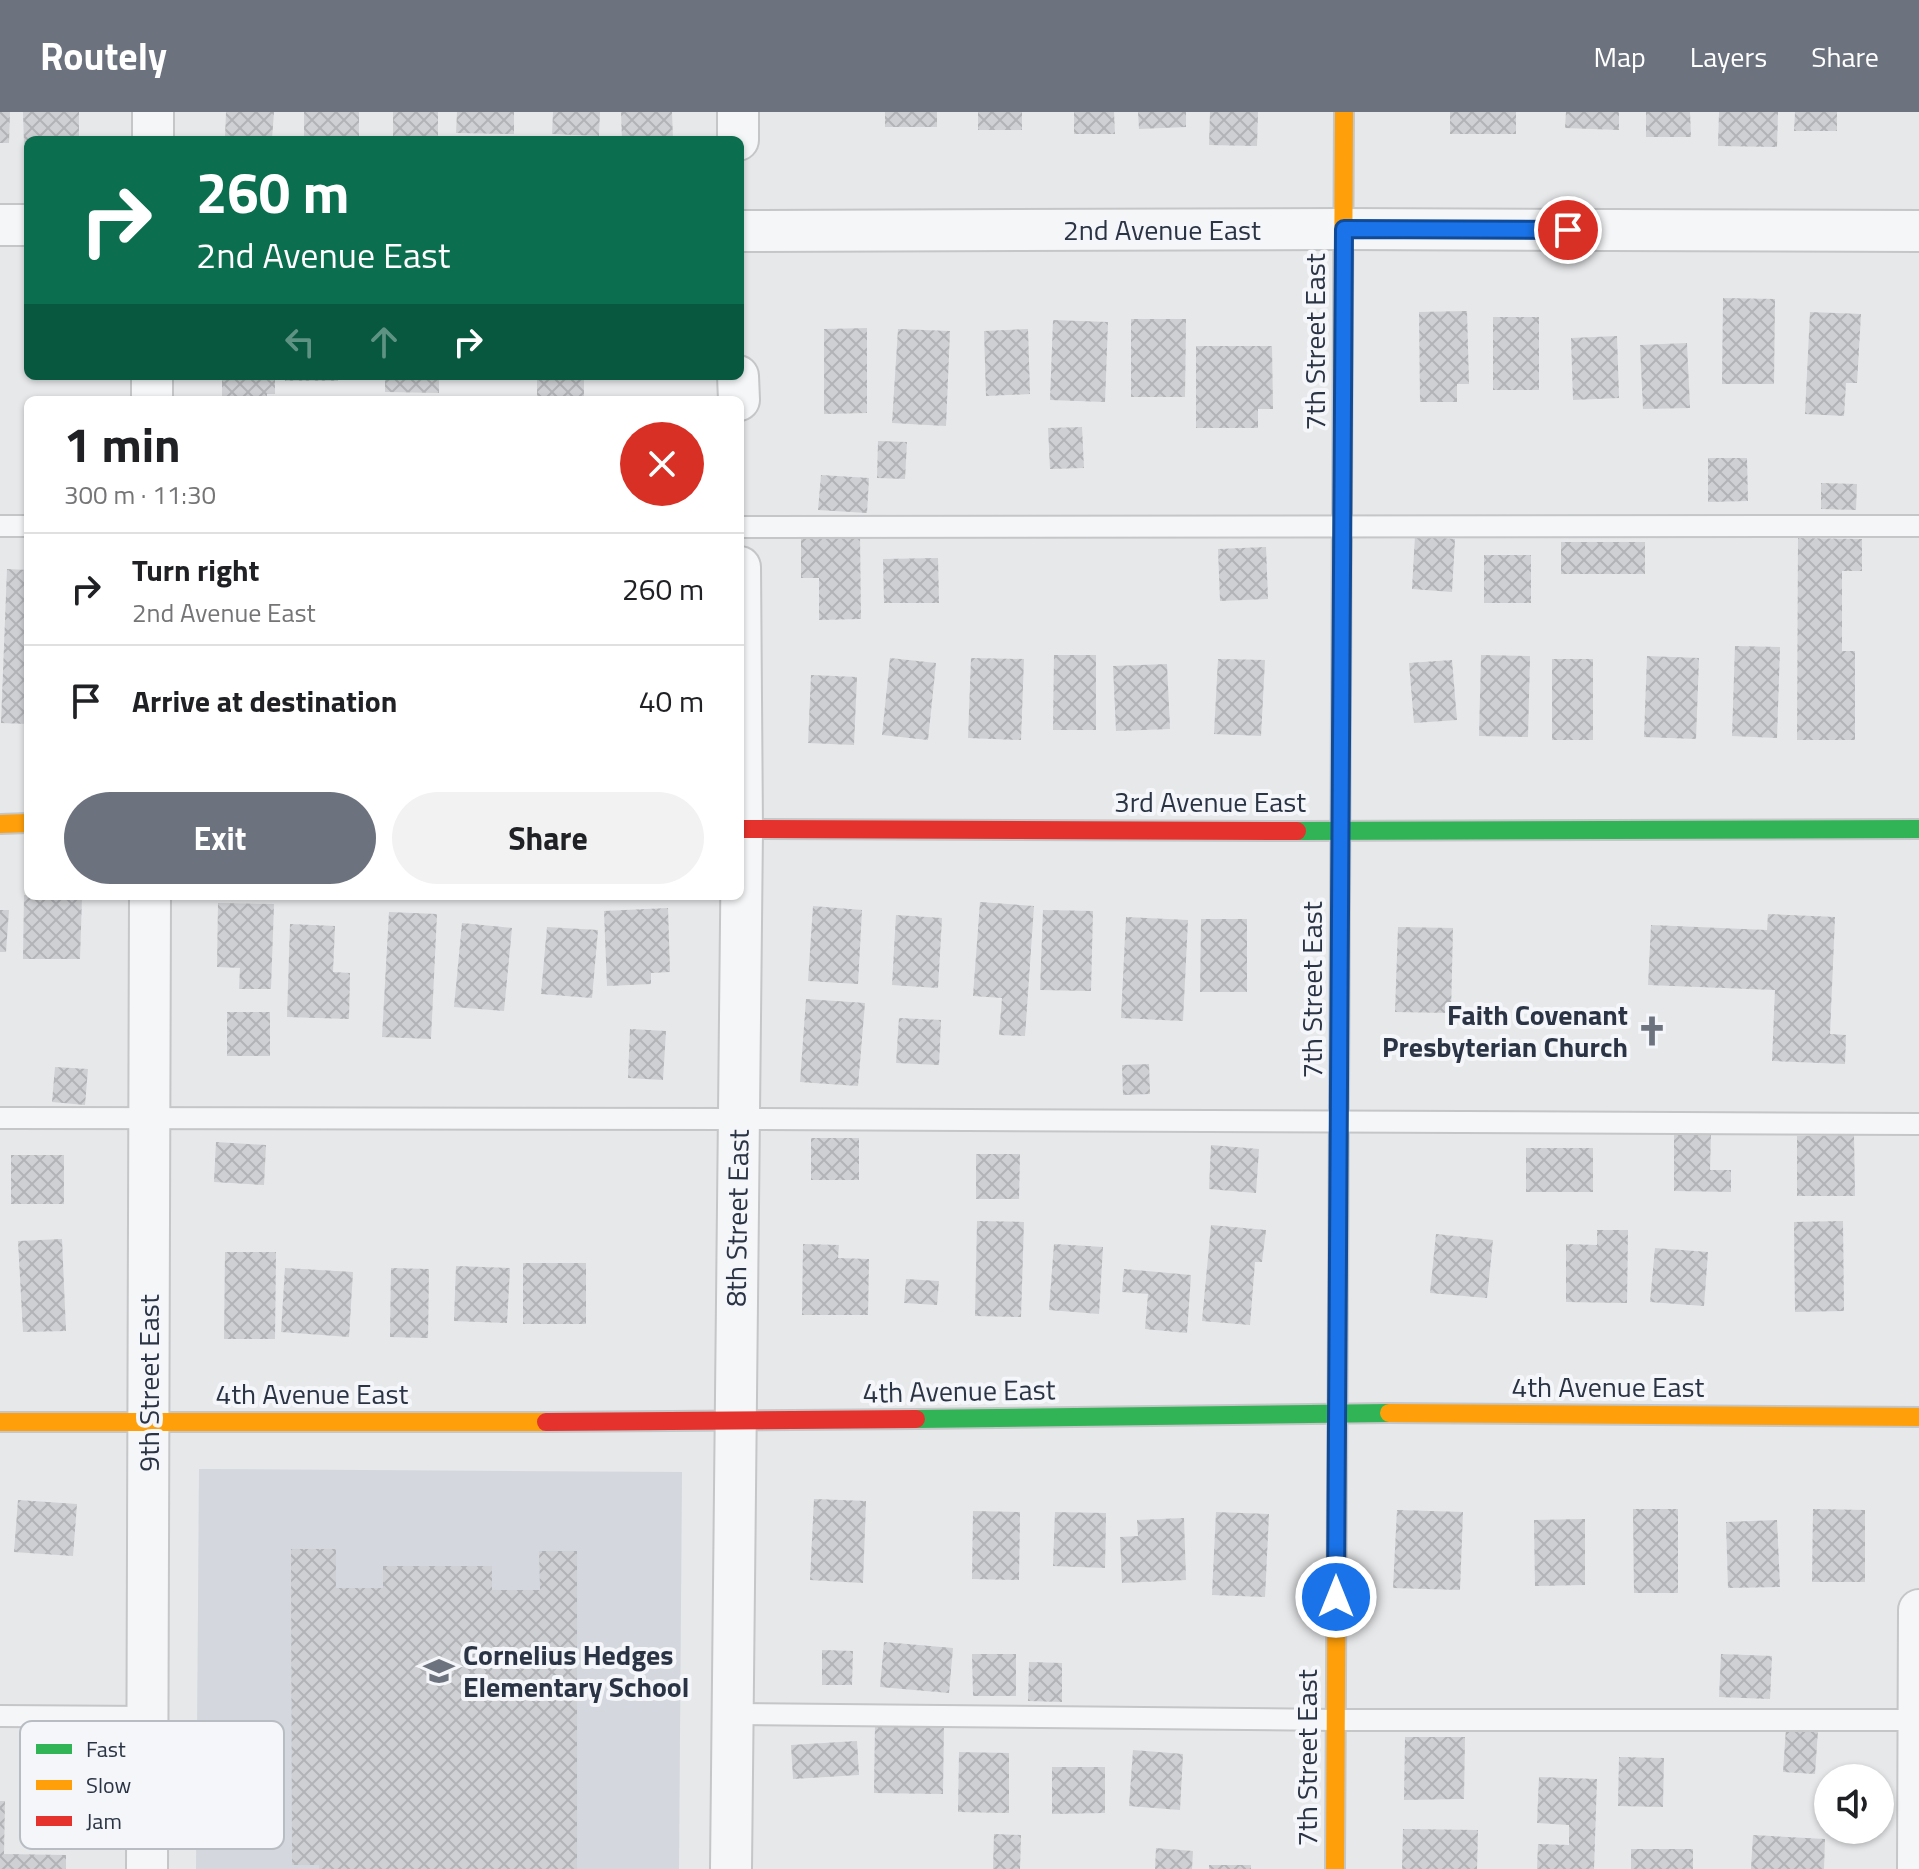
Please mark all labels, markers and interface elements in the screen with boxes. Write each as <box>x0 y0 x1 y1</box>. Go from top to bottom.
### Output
text: Routely <box>40 27 167 85</box>
text: Map <box>1593 35 1646 78</box>
text: Layers <box>1690 35 1767 78</box>
text: Share <box>1811 35 1879 78</box>
text: 260 m <box>196 150 349 235</box>
icon: right <box>64 168 168 272</box>
pin <box>1534 196 1602 264</box>
street label: 2nd Avenue East <box>1063 208 1261 251</box>
icon: arrive <box>1546 208 1590 252</box>
text: 2nd Avenue East <box>196 227 450 282</box>
street label: 7th Street East <box>1293 253 1336 431</box>
icon: left <box>278 320 322 364</box>
icon: ahead <box>362 320 406 364</box>
icon: right <box>446 320 490 364</box>
text: 1 min <box>64 408 181 481</box>
button: close <box>620 422 704 506</box>
text: 300 m · 11:30 <box>64 475 216 514</box>
text: Turn right <box>132 547 260 593</box>
text: 260 m <box>622 566 704 612</box>
icon: right <box>64 567 108 611</box>
text: 2nd Avenue East <box>132 593 316 632</box>
text: Arrive at destination <box>132 678 397 724</box>
text: 40 m <box>639 678 704 724</box>
icon: arrive <box>64 679 108 723</box>
street label: 3rd Avenue East <box>1114 780 1306 823</box>
button: Exit <box>64 792 376 884</box>
button: Share <box>392 792 704 884</box>
street label: 7th Street East <box>1290 901 1333 1079</box>
place label: Faith Covenant Presbyterian Church <box>1382 993 1628 1068</box>
church icon: Faith Covenant Presbyterian Church <box>1635 1014 1669 1048</box>
street label: 8th Street East <box>713 1129 760 1307</box>
street label: 9th Street East <box>127 1294 170 1472</box>
street label: 4th Avenue East <box>1512 1365 1705 1408</box>
street label: 4th Avenue East <box>862 1367 1056 1414</box>
street label: 4th Avenue East <box>216 1372 409 1415</box>
position arrow <box>1294 1555 1378 1639</box>
place label: Cornelius Hedges Elementary School <box>463 1633 689 1708</box>
school or university icon: Cornelius Hedges Elementary School <box>422 1654 456 1688</box>
street label: 7th Street East <box>1285 1669 1328 1847</box>
legend <box>20 1721 284 1849</box>
text: Fast <box>86 1732 126 1766</box>
map controls <box>1814 1764 1894 1844</box>
button: sound <box>1814 1764 1894 1844</box>
text: Slow <box>86 1768 132 1802</box>
text: Jam <box>86 1804 122 1838</box>

